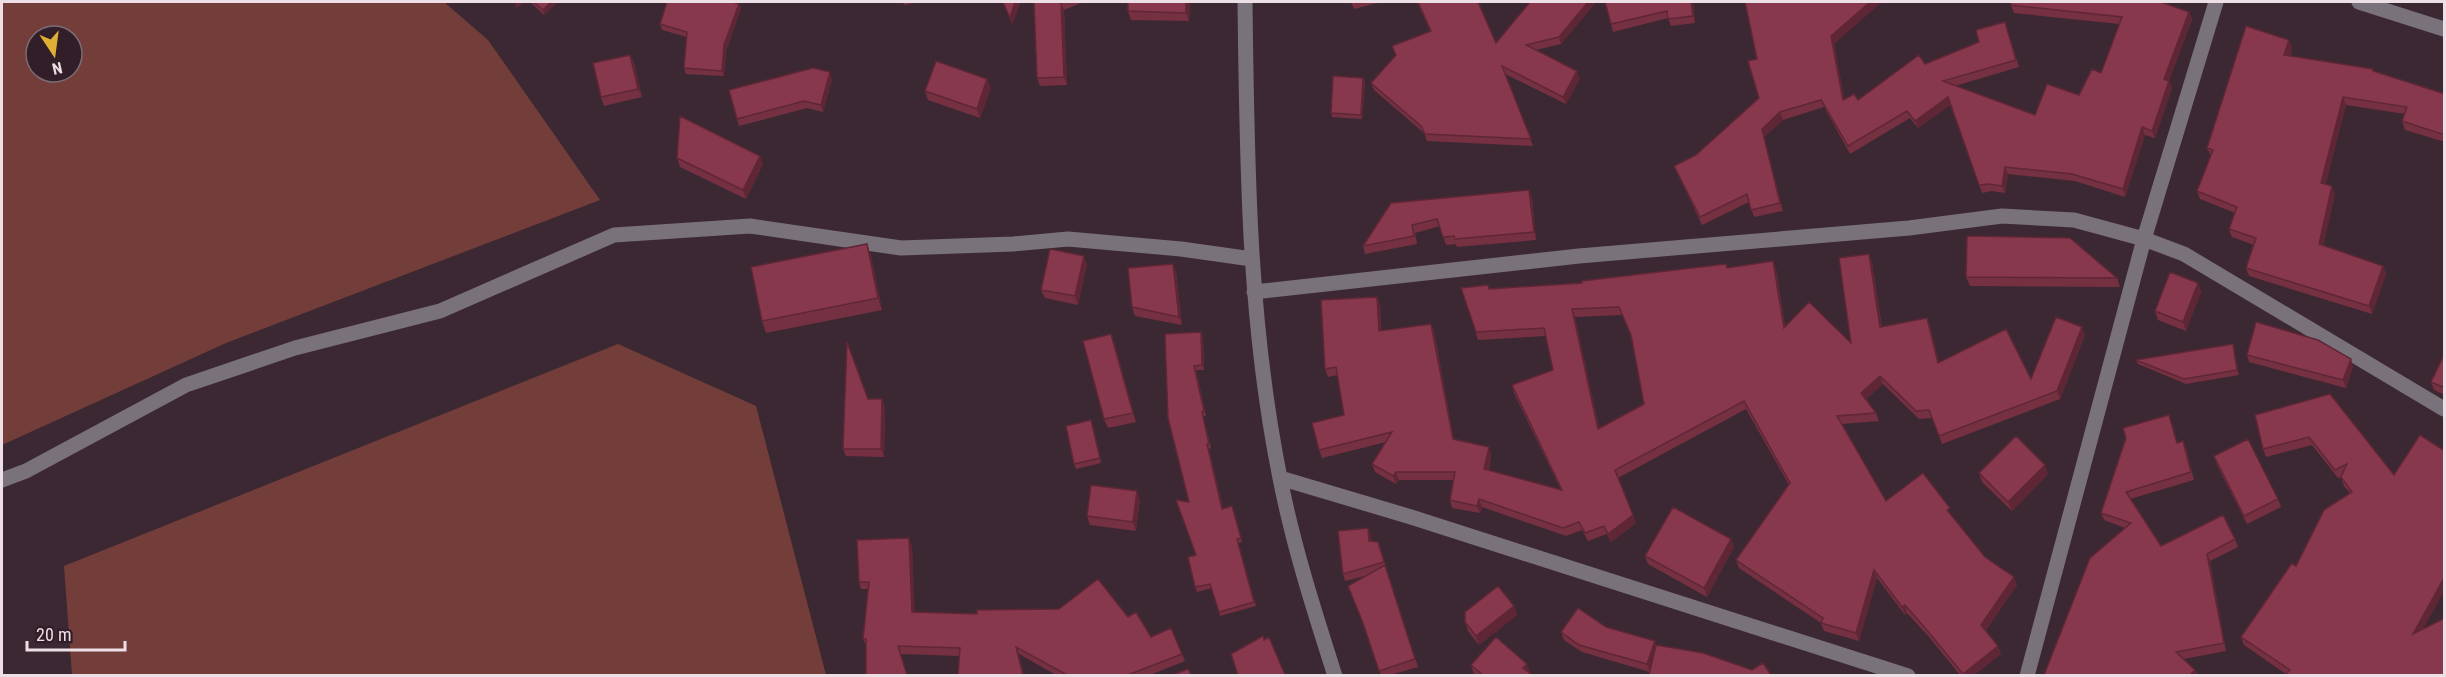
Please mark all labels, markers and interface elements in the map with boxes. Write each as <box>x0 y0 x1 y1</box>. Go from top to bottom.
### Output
north arrow <box>24 24 84 84</box>
text: N <box>50 58 64 78</box>
scale bar <box>27 614 124 652</box>
text: 20 m <box>36 624 71 645</box>

